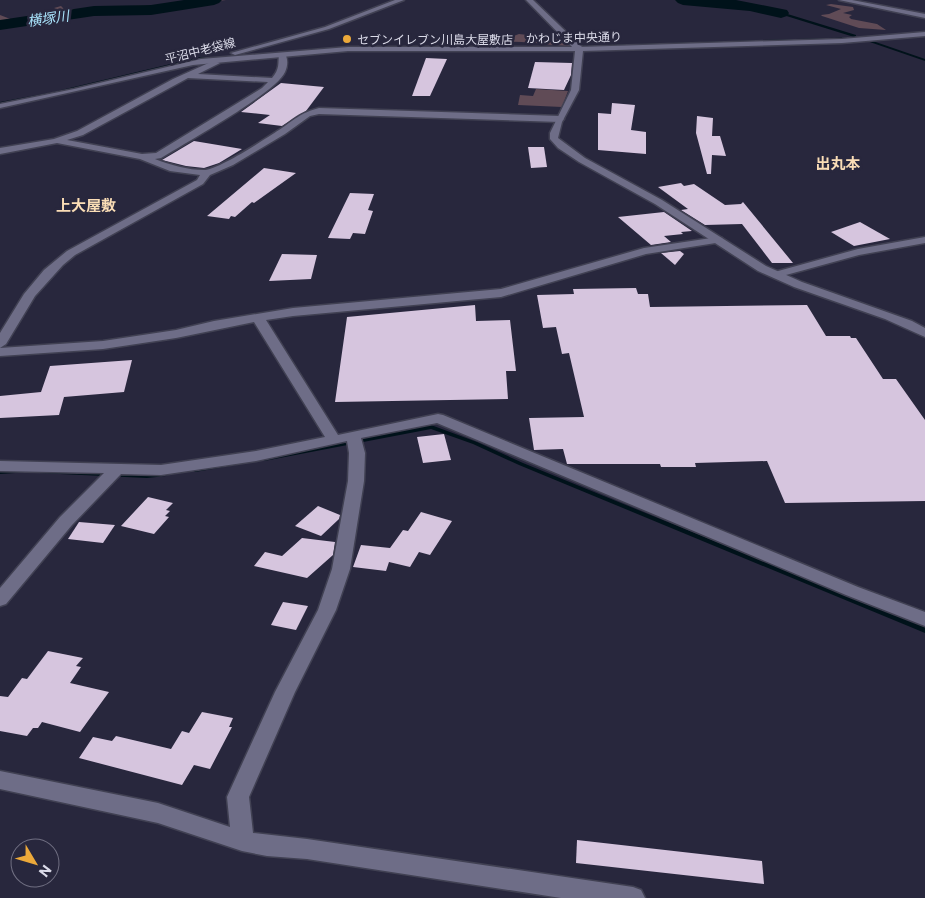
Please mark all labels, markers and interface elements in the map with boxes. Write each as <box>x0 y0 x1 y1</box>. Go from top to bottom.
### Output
water label: 横塚川 <box>26 6 72 29</box>
street label: かわじま中央通り <box>526 29 622 45</box>
place label: セブンイレブン川島大屋敷店 <box>357 32 513 46</box>
marker: セブンイレブン川島大屋敷店 <box>341 33 353 45</box>
street label: 平沼中老袋線 <box>163 34 237 66</box>
district label: 出丸本 <box>815 154 861 172</box>
district label: 上大屋敷 <box>56 196 116 214</box>
north arrow <box>10 838 60 888</box>
text: N <box>36 862 56 881</box>

